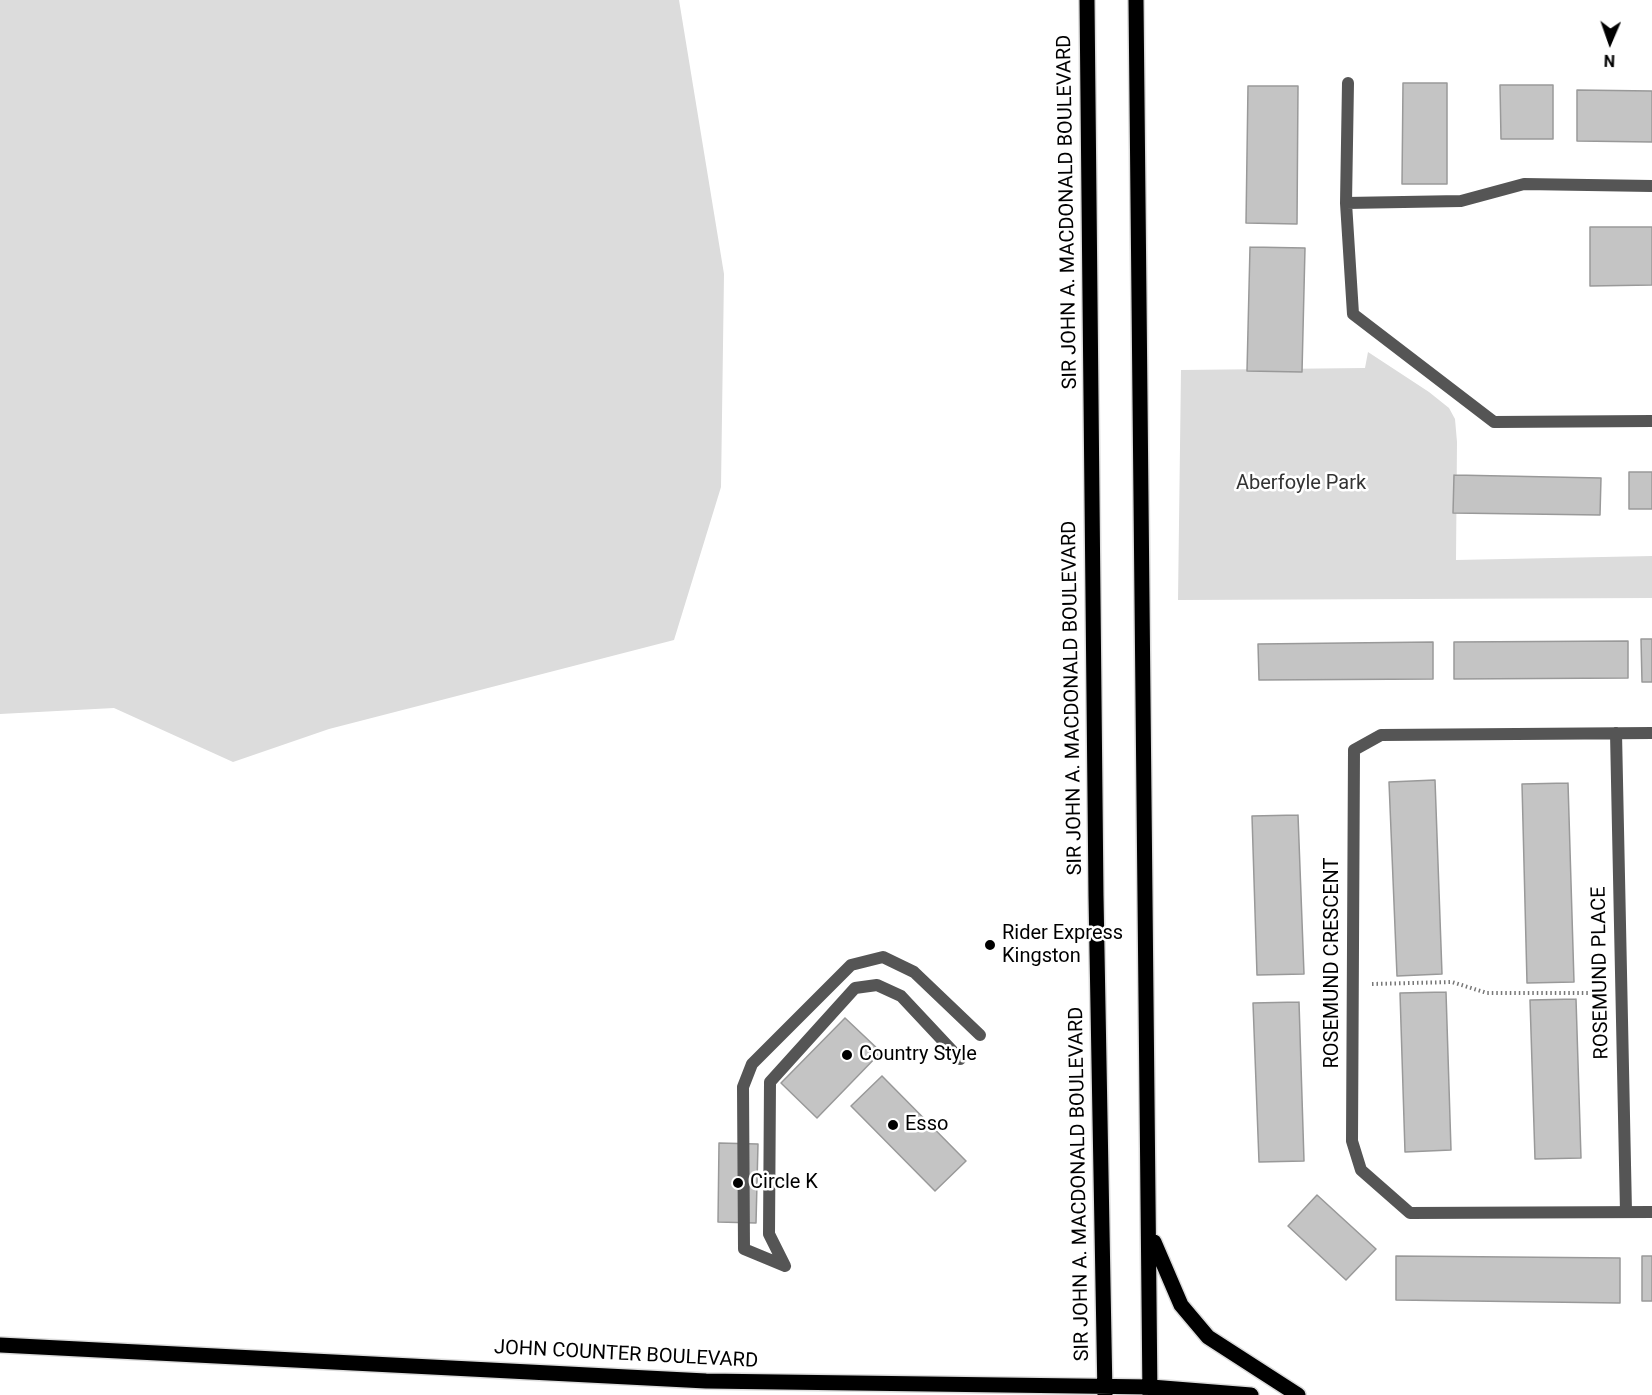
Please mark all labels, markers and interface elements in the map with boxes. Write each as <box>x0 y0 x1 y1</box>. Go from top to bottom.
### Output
north arrow <box>1580 12 1640 72</box>
street label: SIR JOHN A. MACDONALD BOULEVARD <box>1053 34 1083 390</box>
text: N <box>1603 51 1615 70</box>
park label: Aberfoyle Park <box>1236 472 1366 496</box>
street label: SIR JOHN A. MACDONALD BOULEVARD <box>1058 520 1088 876</box>
street label: ROSEMUND CRESCENT <box>1321 858 1345 1068</box>
street label: ROSEMUND PLACE <box>1587 886 1615 1060</box>
place label: Rider Express Kingston <box>1002 922 1123 969</box>
marker: Rider Express Kingston <box>983 938 997 952</box>
street label: SIR JOHN A. MACDONALD BOULEVARD <box>1065 1006 1095 1362</box>
place label: Country Style <box>859 1043 977 1067</box>
marker: Country Style <box>840 1048 854 1062</box>
place label: Esso <box>905 1113 948 1137</box>
marker: Esso <box>886 1118 900 1132</box>
place label: Circle K <box>750 1171 818 1195</box>
marker: Circle K <box>731 1176 745 1190</box>
street label: JOHN COUNTER BOULEVARD <box>493 1336 759 1374</box>

